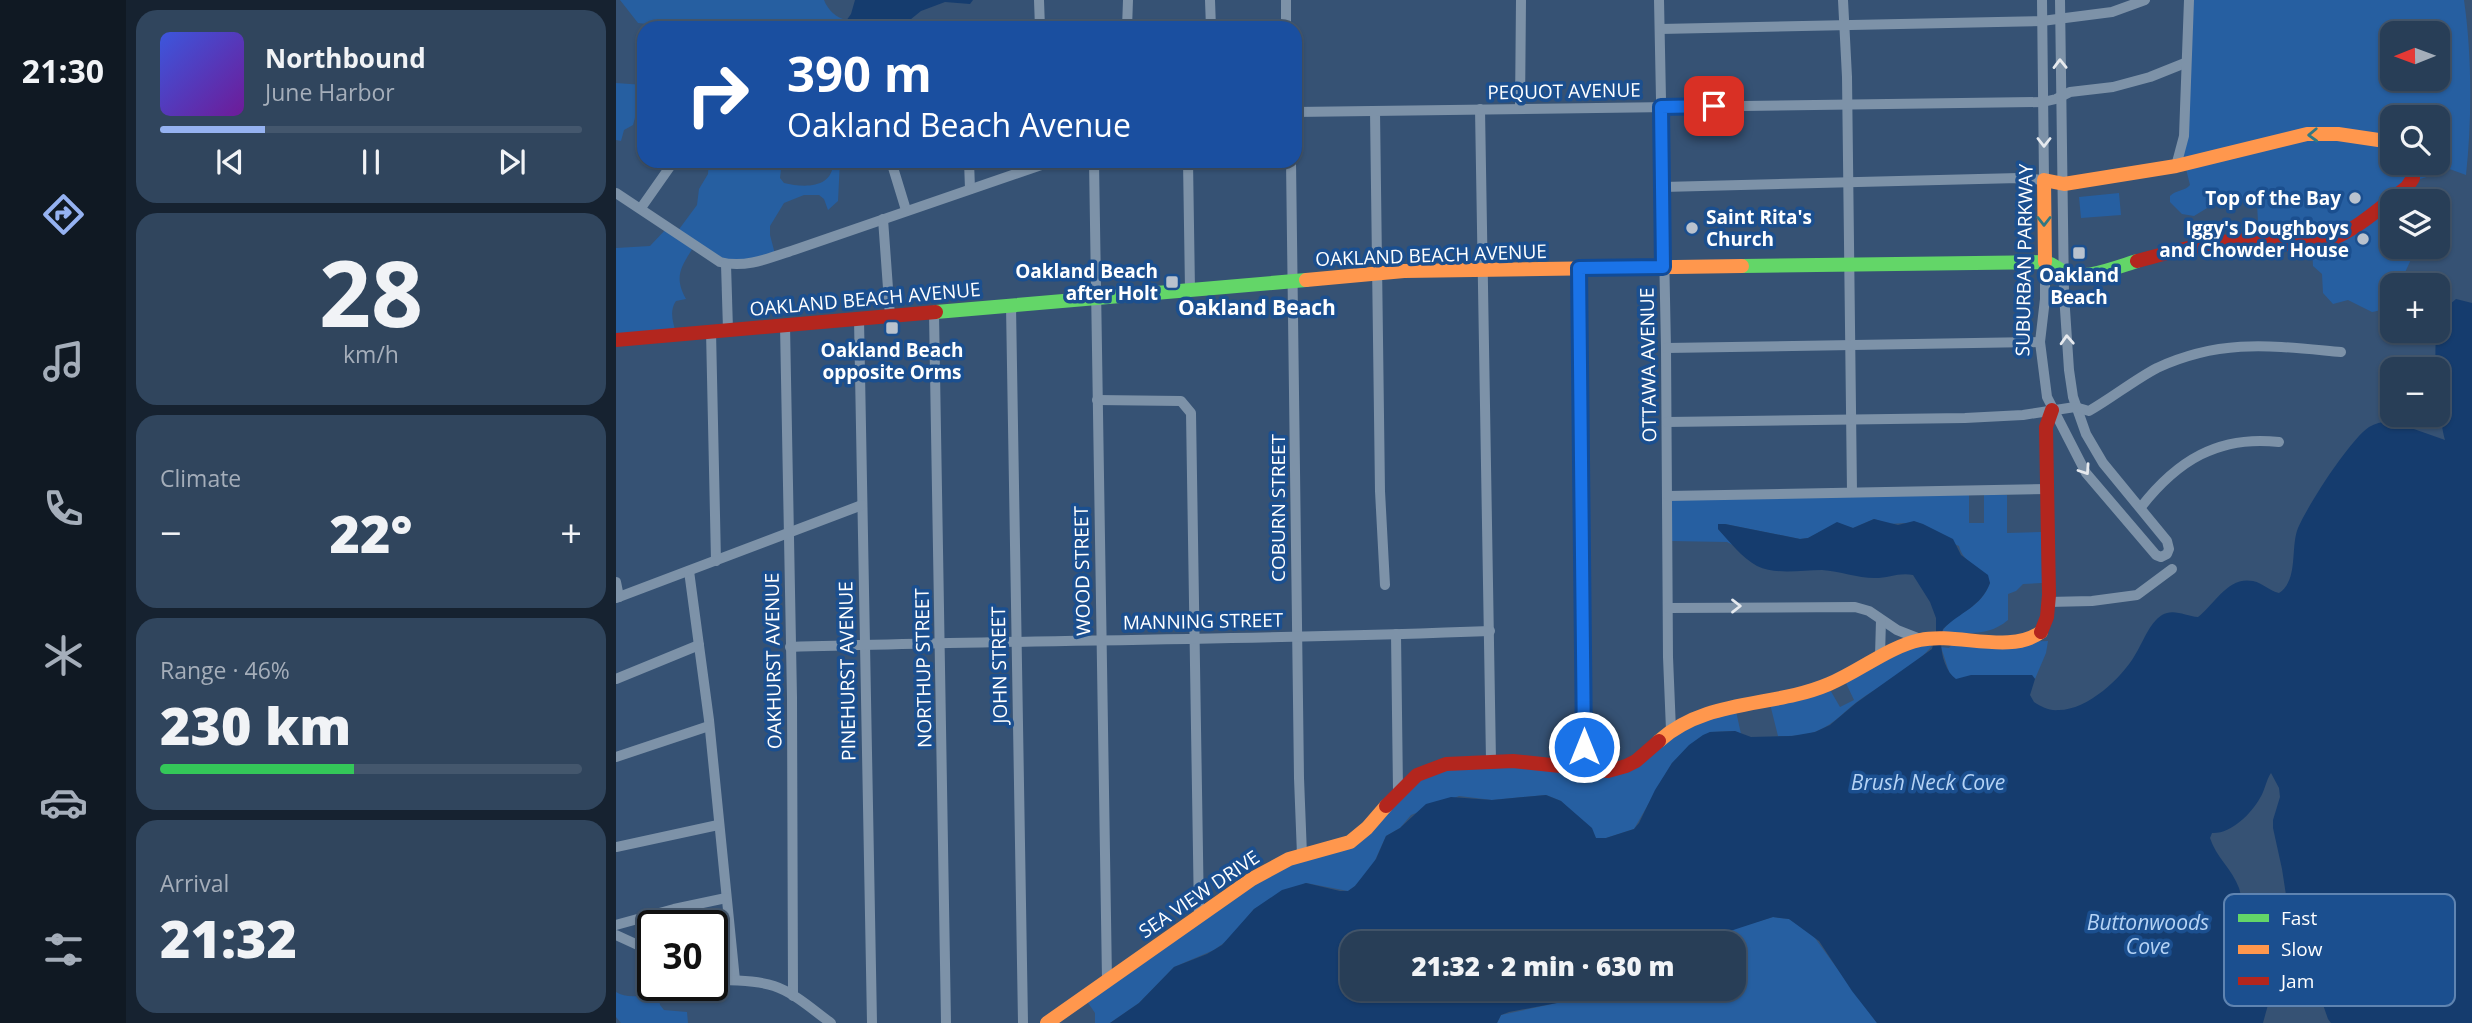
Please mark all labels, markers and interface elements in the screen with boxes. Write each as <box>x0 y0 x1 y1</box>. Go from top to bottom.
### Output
north arrow <box>2380 21 2450 91</box>
map controls <box>2380 21 2450 427</box>
text: Northbound <box>265 40 426 76</box>
text: 390 m <box>787 40 932 106</box>
text: 21:30 <box>22 49 104 92</box>
icon: right <box>672 49 763 140</box>
one-way arrow <box>2053 58 2068 69</box>
text: June Harbor <box>265 76 395 108</box>
pin <box>1684 76 1744 136</box>
street label: PEQUOT AVENUE <box>1487 77 1641 105</box>
icon: arrive <box>1695 87 1733 125</box>
text: Oakland Beach Avenue <box>787 103 1131 146</box>
button: search <box>2380 105 2450 175</box>
one-way arrow <box>2308 127 2319 142</box>
one-way arrow <box>2036 137 2052 147</box>
icon: previous <box>211 143 249 181</box>
icon: pause <box>352 143 390 181</box>
icon: next <box>493 143 531 181</box>
street label: SUBURBAN PARKWAY <box>2009 163 2039 357</box>
place label: Top of the Bay <box>2205 185 2341 211</box>
button: layers <box>2380 189 2450 259</box>
icon: directions <box>39 190 88 239</box>
marker: Top of the Bay <box>2347 190 2363 206</box>
place label: Saint Rita's Church <box>1706 204 1812 252</box>
place label: Iggy's Doughboys and Chowder House <box>2159 215 2349 263</box>
one-way arrow <box>2036 216 2052 227</box>
marker: Saint Rita's Church <box>1684 220 1700 236</box>
text: 28 <box>319 230 423 354</box>
marker: Iggy's Doughboys and Chowder House <box>2355 231 2371 247</box>
street label: OAKLAND BEACH AVENUE <box>1315 238 1547 272</box>
marker: Oakland Beach <box>2071 245 2087 261</box>
place label: Oakland Beach after Holt <box>1015 258 1158 306</box>
place label: Oakland Beach <box>2039 262 2119 310</box>
button: + <box>2380 273 2450 343</box>
marker: Oakland Beach after Holt <box>1164 274 1180 290</box>
street label: OAKLAND BEACH AVENUE <box>748 276 982 322</box>
street label: OTTAWA AVENUE <box>1634 287 1662 443</box>
district label: Oakland Beach <box>1178 293 1336 321</box>
marker: Oakland Beach opposite Orms <box>884 320 900 336</box>
one-way arrow <box>2059 334 2074 345</box>
icon: music <box>39 337 88 386</box>
place label: Oakland Beach opposite Orms <box>821 337 963 385</box>
text: km/h <box>343 338 399 370</box>
button: − <box>2380 357 2450 427</box>
street label: COBURN STREET <box>1265 433 1291 582</box>
text: Climate <box>160 462 241 494</box>
one-way arrow <box>2076 462 2089 475</box>
icon: phone <box>39 484 88 533</box>
text: 22° <box>330 497 412 568</box>
street label: WOOD STREET <box>1068 505 1096 636</box>
text: − <box>160 506 182 558</box>
text: + <box>560 506 582 558</box>
street label: OAKHURST AVENUE <box>758 573 788 749</box>
street label: PINEHURST AVENUE <box>832 581 862 761</box>
street label: NORTHUP STREET <box>909 587 937 748</box>
one-way arrow <box>1731 598 1742 614</box>
street label: JOHN STREET <box>985 606 1013 726</box>
street label: MANNING STREET <box>1123 607 1284 635</box>
icon: climate <box>39 631 88 680</box>
text: Range · 46% <box>160 654 290 686</box>
text: 230 km <box>160 689 351 760</box>
position arrow <box>1547 710 1621 784</box>
water label: Brush Neck Cove <box>1851 768 2005 796</box>
icon: car <box>39 778 88 827</box>
street label: SEA VIEW DRIVE <box>1134 844 1264 944</box>
text: Arrival <box>160 867 229 899</box>
legend <box>2224 894 2455 1006</box>
text: 21:32 <box>160 902 297 973</box>
text: Fast <box>2281 905 2317 931</box>
water label: Buttonwoods Cove <box>2087 908 2209 960</box>
speed limit sign: 30 <box>637 910 728 1001</box>
icon: filters <box>39 925 88 974</box>
text: Slow <box>2281 936 2323 962</box>
text: 21:32 · 2 min · 630 m <box>1412 948 1674 984</box>
text: Jam <box>2279 968 2314 994</box>

